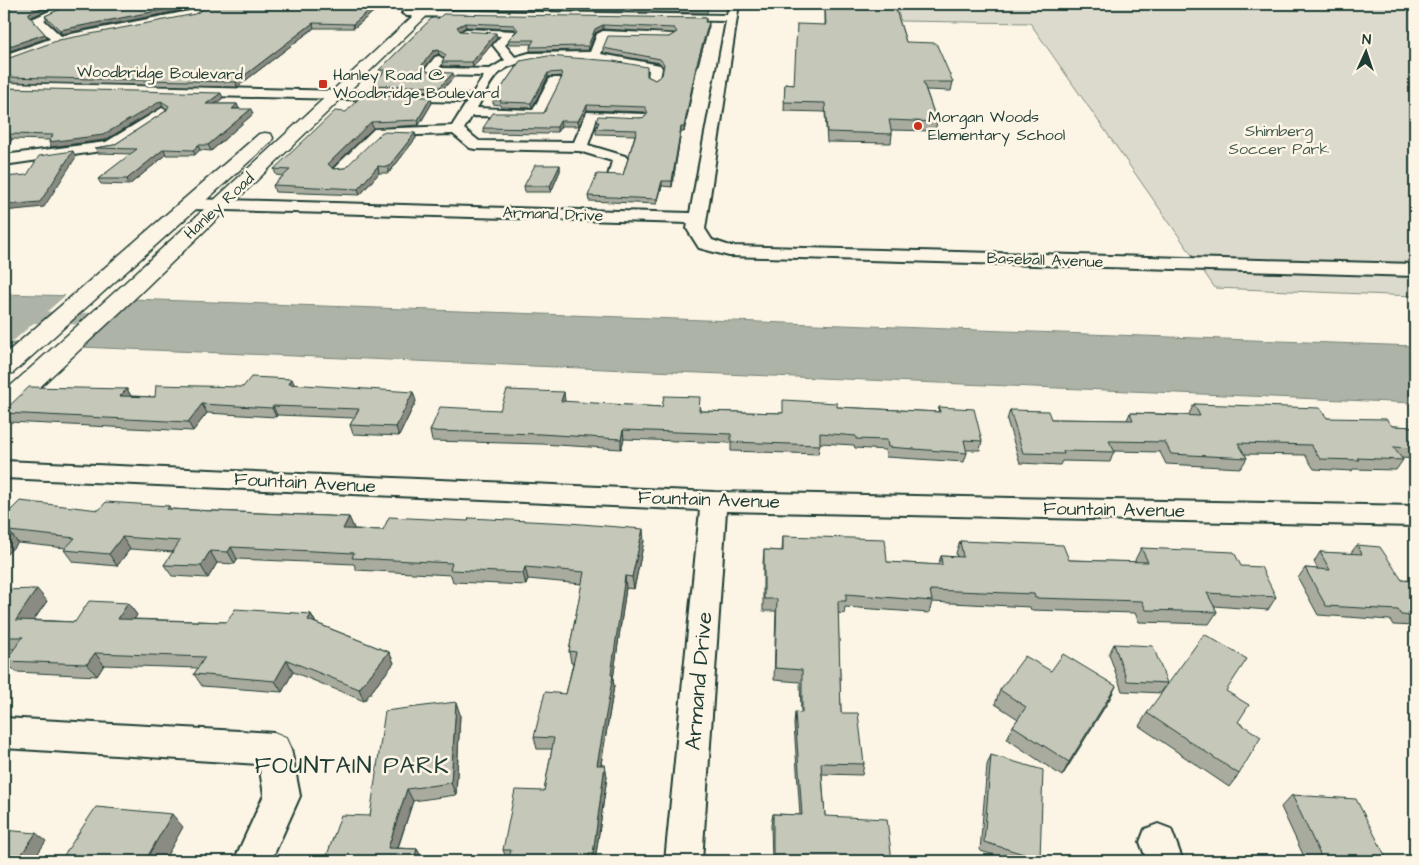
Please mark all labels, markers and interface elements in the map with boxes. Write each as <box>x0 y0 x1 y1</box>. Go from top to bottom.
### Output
north arrow <box>1342 28 1392 78</box>
text: N <box>1362 30 1372 50</box>
street label: Woodbridge Boulevard <box>77 61 243 86</box>
place label: Hanley Road @ Woodbridge Boulevard <box>333 64 499 105</box>
marker: Hanley Road @ Woodbridge Boulevard <box>317 78 329 90</box>
place label: Morgan Woods Elementary School <box>928 106 1065 147</box>
marker: Morgan Woods Elementary School <box>912 120 924 132</box>
park label: Shimberg Soccer Park <box>1229 120 1329 160</box>
street label: Hanley Road <box>179 168 260 245</box>
street label: Armand Drive <box>502 201 604 227</box>
street label: Baseball Avenue <box>986 247 1104 273</box>
street label: Fountain Avenue <box>233 466 377 500</box>
street label: Fountain Avenue <box>638 484 780 516</box>
street label: Fountain Avenue <box>1043 495 1185 525</box>
street label: Armand Drive <box>678 610 720 751</box>
district label: FOUNTAIN PARK <box>254 749 450 783</box>

